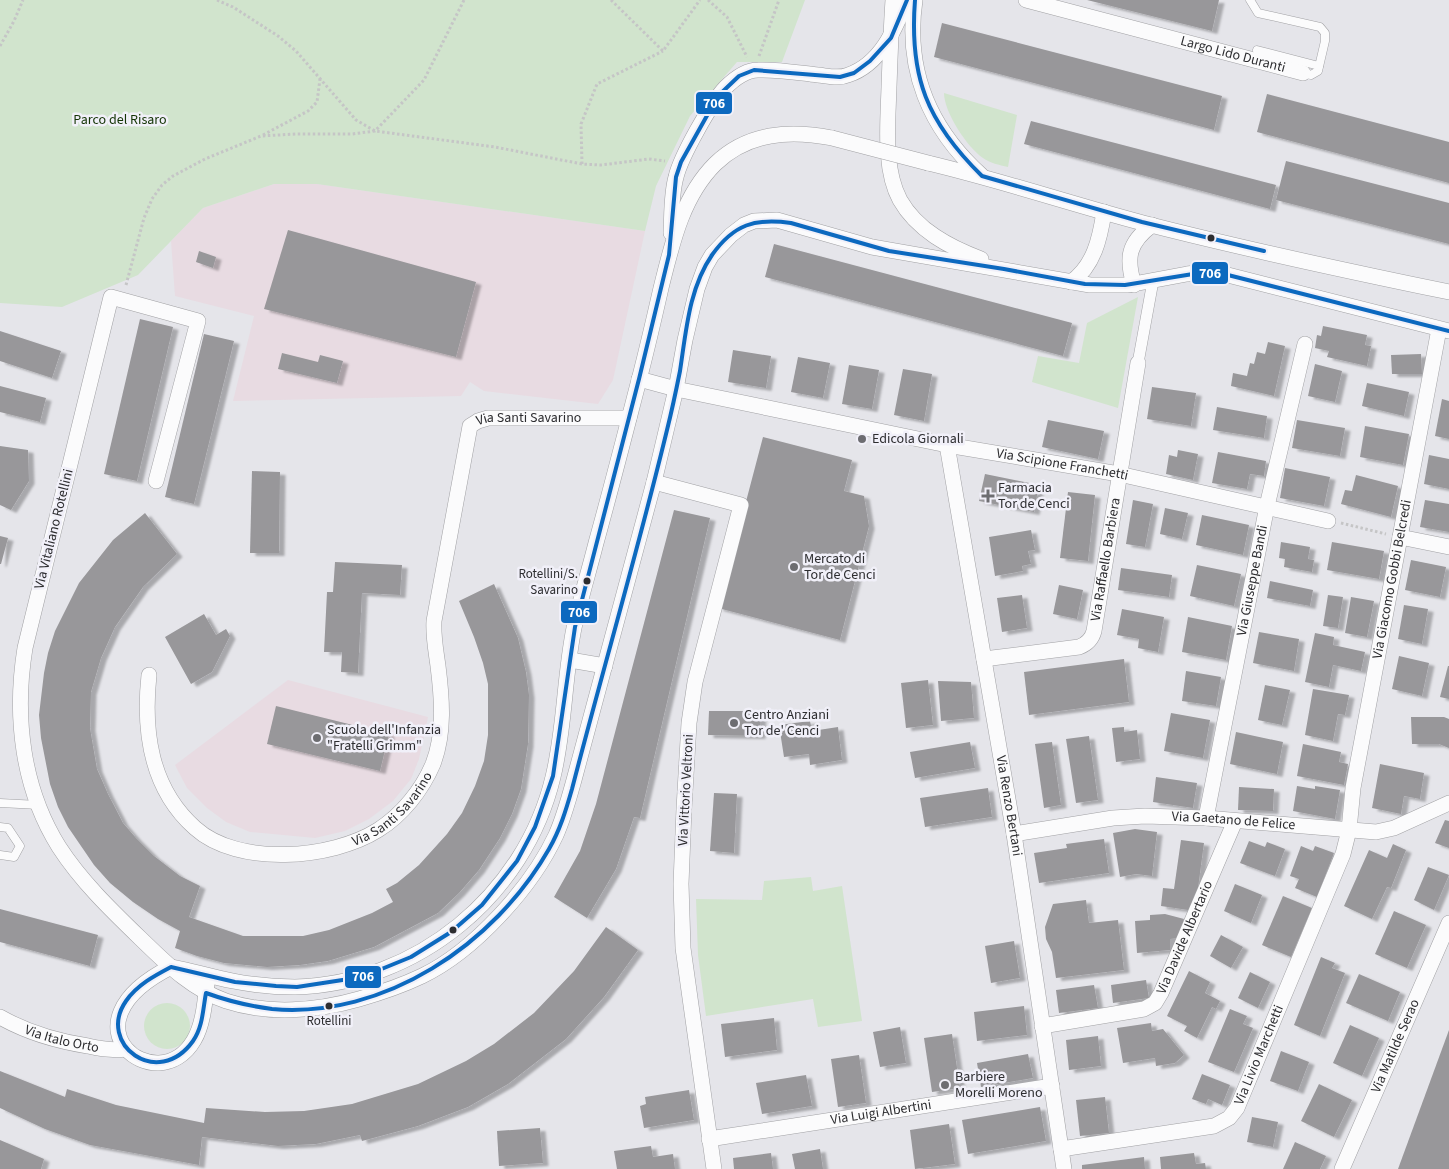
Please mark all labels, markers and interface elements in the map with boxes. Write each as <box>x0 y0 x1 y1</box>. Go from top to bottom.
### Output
street label: Largo Lido Duranti <box>1178 31 1288 78</box>
line badge: 706 <box>695 91 733 115</box>
text: 706 <box>703 94 725 114</box>
park label: Parco del Risaro <box>73 110 167 130</box>
unlabelled marker <box>1206 233 1216 243</box>
line badge: 706 <box>1191 261 1229 285</box>
text: 706 <box>1199 264 1221 284</box>
street label: Via Santi Savarino <box>474 408 581 431</box>
place label: Edicola Giornali <box>872 429 964 449</box>
marker: Edicola Giornali <box>856 433 868 445</box>
street label: Via Scipione Franchetti <box>995 443 1130 486</box>
street label: Via Vitaliano Rotellini <box>29 467 79 591</box>
place label: Farmacia Tor de Cenci <box>998 478 1070 514</box>
marker: Farmacia Tor de Cenci <box>982 490 994 502</box>
street label: Via Raffaello Barbiera <box>1086 496 1126 623</box>
street label: Via Giacomo Gobbi Belcredi <box>1367 498 1417 661</box>
street label: Via Giuseppe Bandi <box>1232 523 1273 638</box>
place label: Mercato di Tor de Cenci <box>804 549 876 585</box>
marker: Mercato di Tor de Cenci <box>788 561 800 573</box>
place label: Rotellini/S. Savarino <box>518 565 578 599</box>
marker: Rotellini/S. Savarino <box>582 576 592 586</box>
line badge: 706 <box>560 600 598 624</box>
text: 706 <box>568 603 590 623</box>
place label: Centro Anziani Tor de' Cenci <box>744 705 829 741</box>
marker: Centro Anziani Tor de' Cenci <box>728 717 740 729</box>
place label: Scuola dell'Infanzia "Fratelli Grimm" <box>327 720 441 756</box>
marker: Scuola dell'Infanzia "Fratelli Grimm" <box>311 732 323 744</box>
street label: Via Vittorio Veltroni <box>673 734 699 846</box>
street label: Via Renzo Bertani <box>991 754 1027 857</box>
street label: Via Santi Savarino <box>349 768 438 851</box>
street label: Via Gaetano de Felice <box>1171 807 1296 835</box>
street label: Via Davide Albertario <box>1152 878 1218 997</box>
unlabelled marker <box>448 925 458 935</box>
line badge: 706 <box>344 965 382 989</box>
text: 706 <box>352 967 374 987</box>
street label: Via Matilde Serao <box>1366 996 1425 1096</box>
marker: Rotellini <box>324 1001 334 1011</box>
street label: Via Livio Marchetti <box>1229 1002 1289 1108</box>
place label: Rotellini <box>307 1012 351 1030</box>
street label: Via Italo Orto <box>22 1020 101 1058</box>
place label: Barbiere Morelli Moreno <box>955 1067 1043 1103</box>
marker: Barbiere Morelli Moreno <box>939 1079 951 1091</box>
street label: Via Luigi Albertini <box>829 1095 933 1130</box>

